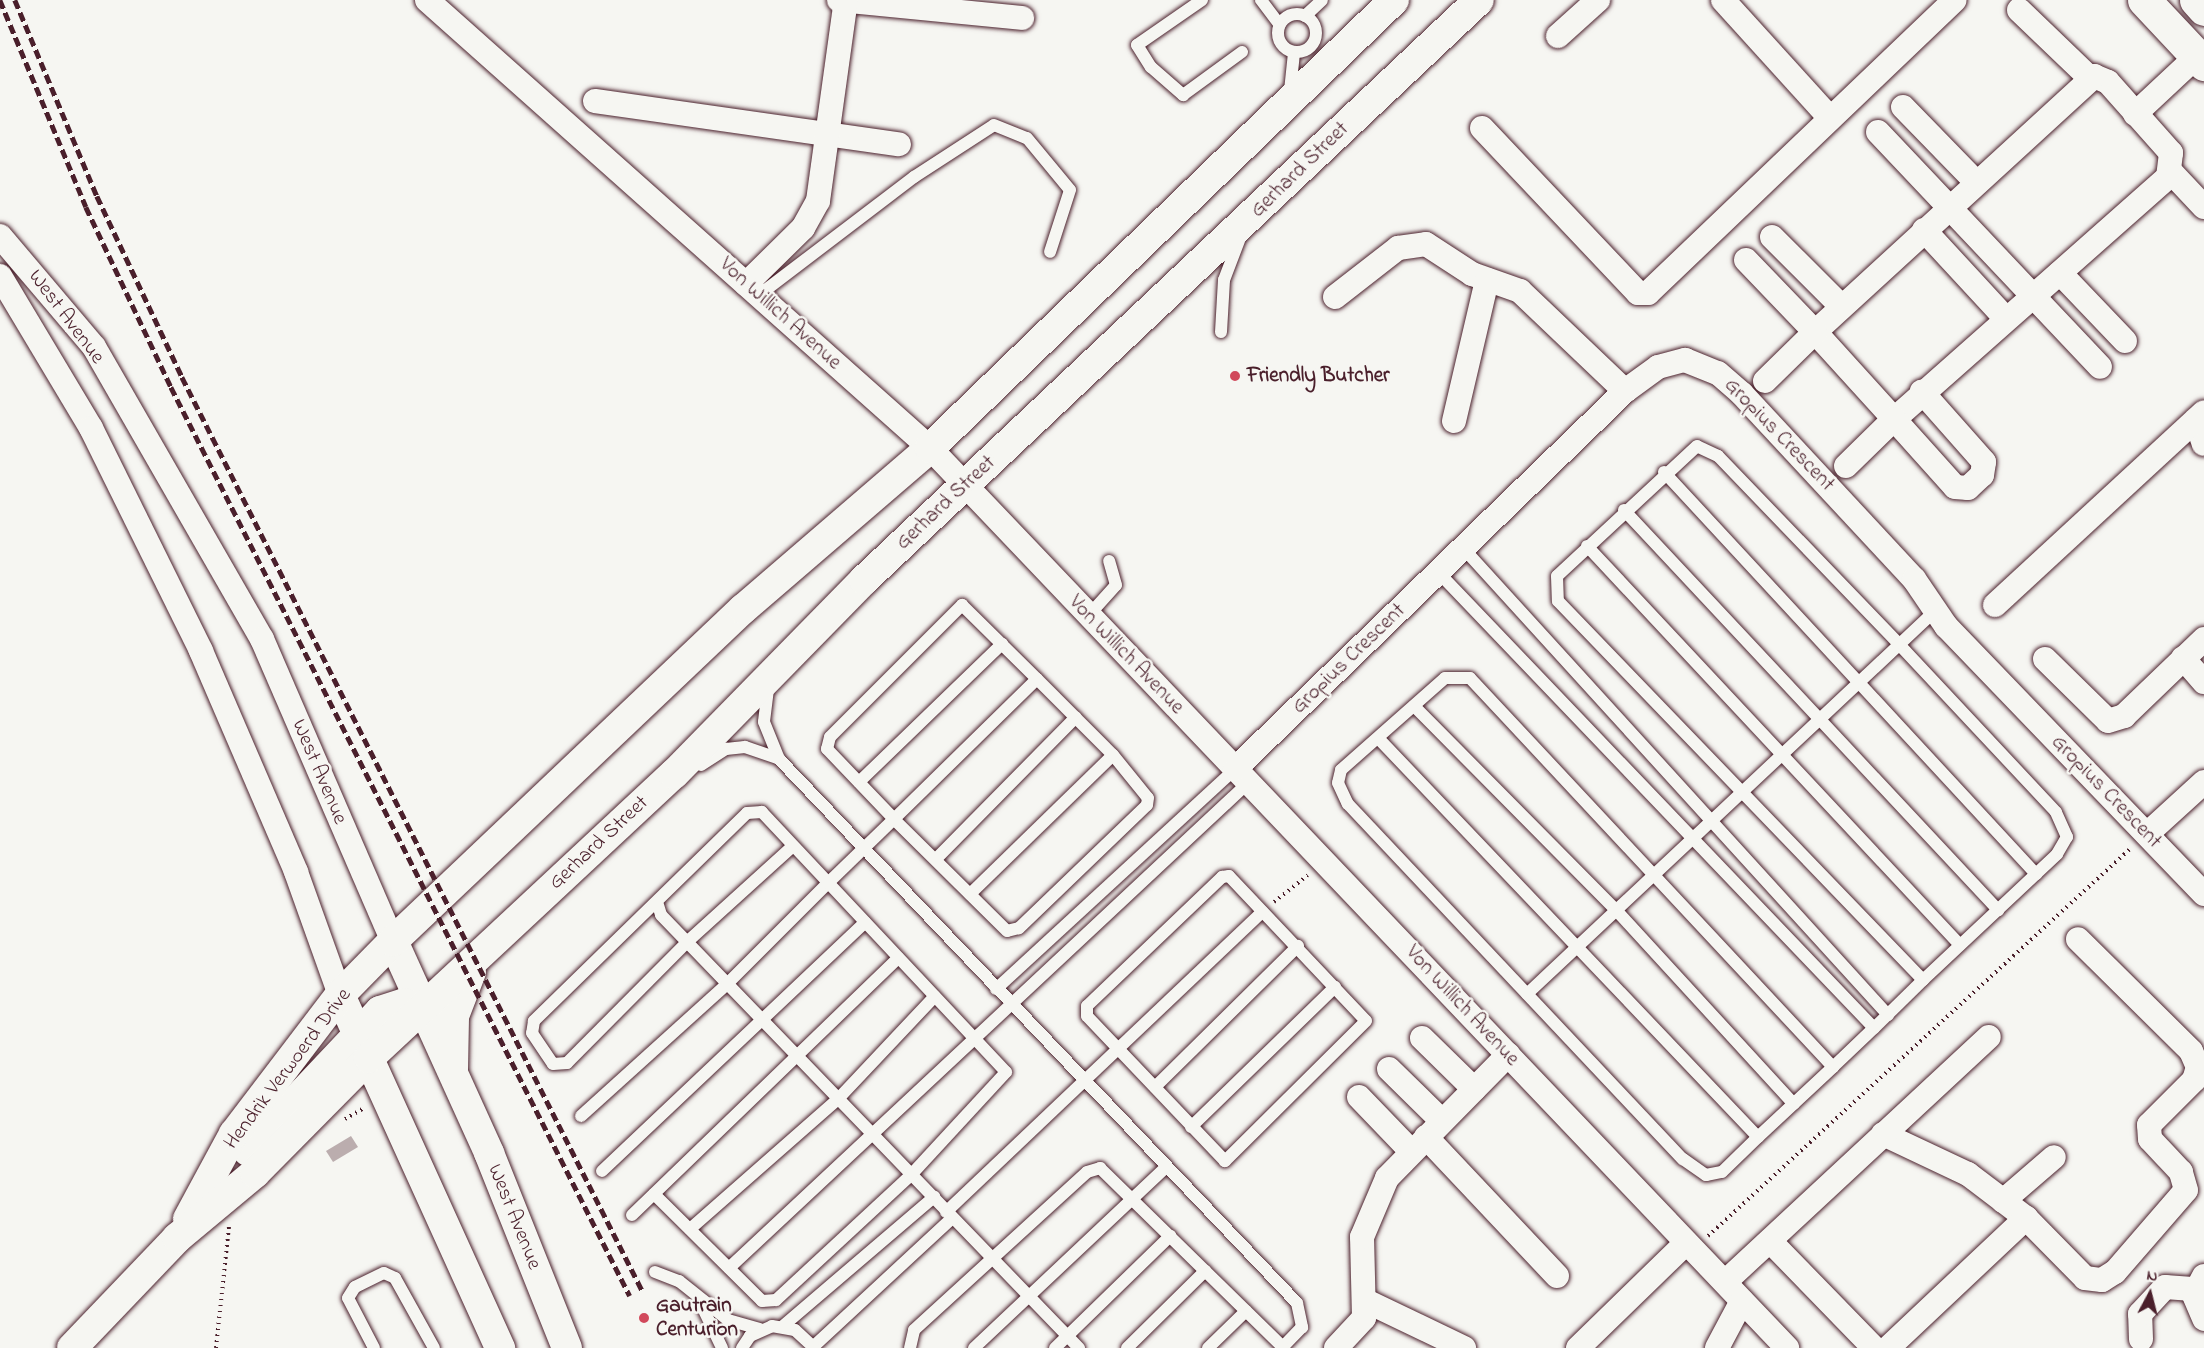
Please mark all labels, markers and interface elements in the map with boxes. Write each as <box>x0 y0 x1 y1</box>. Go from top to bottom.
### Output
street label: Gerhard Street <box>1246 117 1354 223</box>
street label: Von Willich Avenue <box>714 253 846 375</box>
street label: West Avenue <box>22 265 110 369</box>
place label: Friendly Butcher <box>1247 363 1390 389</box>
marker: Friendly Butcher <box>1228 369 1242 383</box>
street label: Gropius Crescent <box>1719 373 1839 497</box>
street label: Gerhard Street <box>891 451 1001 555</box>
street label: Von Willich Avenue <box>1063 590 1189 720</box>
street label: Gropius Crescent <box>1287 599 1411 719</box>
street label: West Avenue <box>286 716 352 828</box>
street label: Gropius Crescent <box>2046 730 2166 854</box>
street label: Gerhard Street <box>544 791 654 895</box>
street label: Von Willich Avenue <box>1400 940 1524 1072</box>
street label: Hendrik Verwoerd Drive <box>219 983 357 1155</box>
street label: West Avenue <box>481 1161 547 1273</box>
north arrow <box>2120 1264 2180 1324</box>
text: N <box>2145 1264 2159 1289</box>
place label: Gautrain Centurion <box>656 1293 738 1343</box>
marker: Gautrain Centurion <box>637 1311 651 1325</box>

